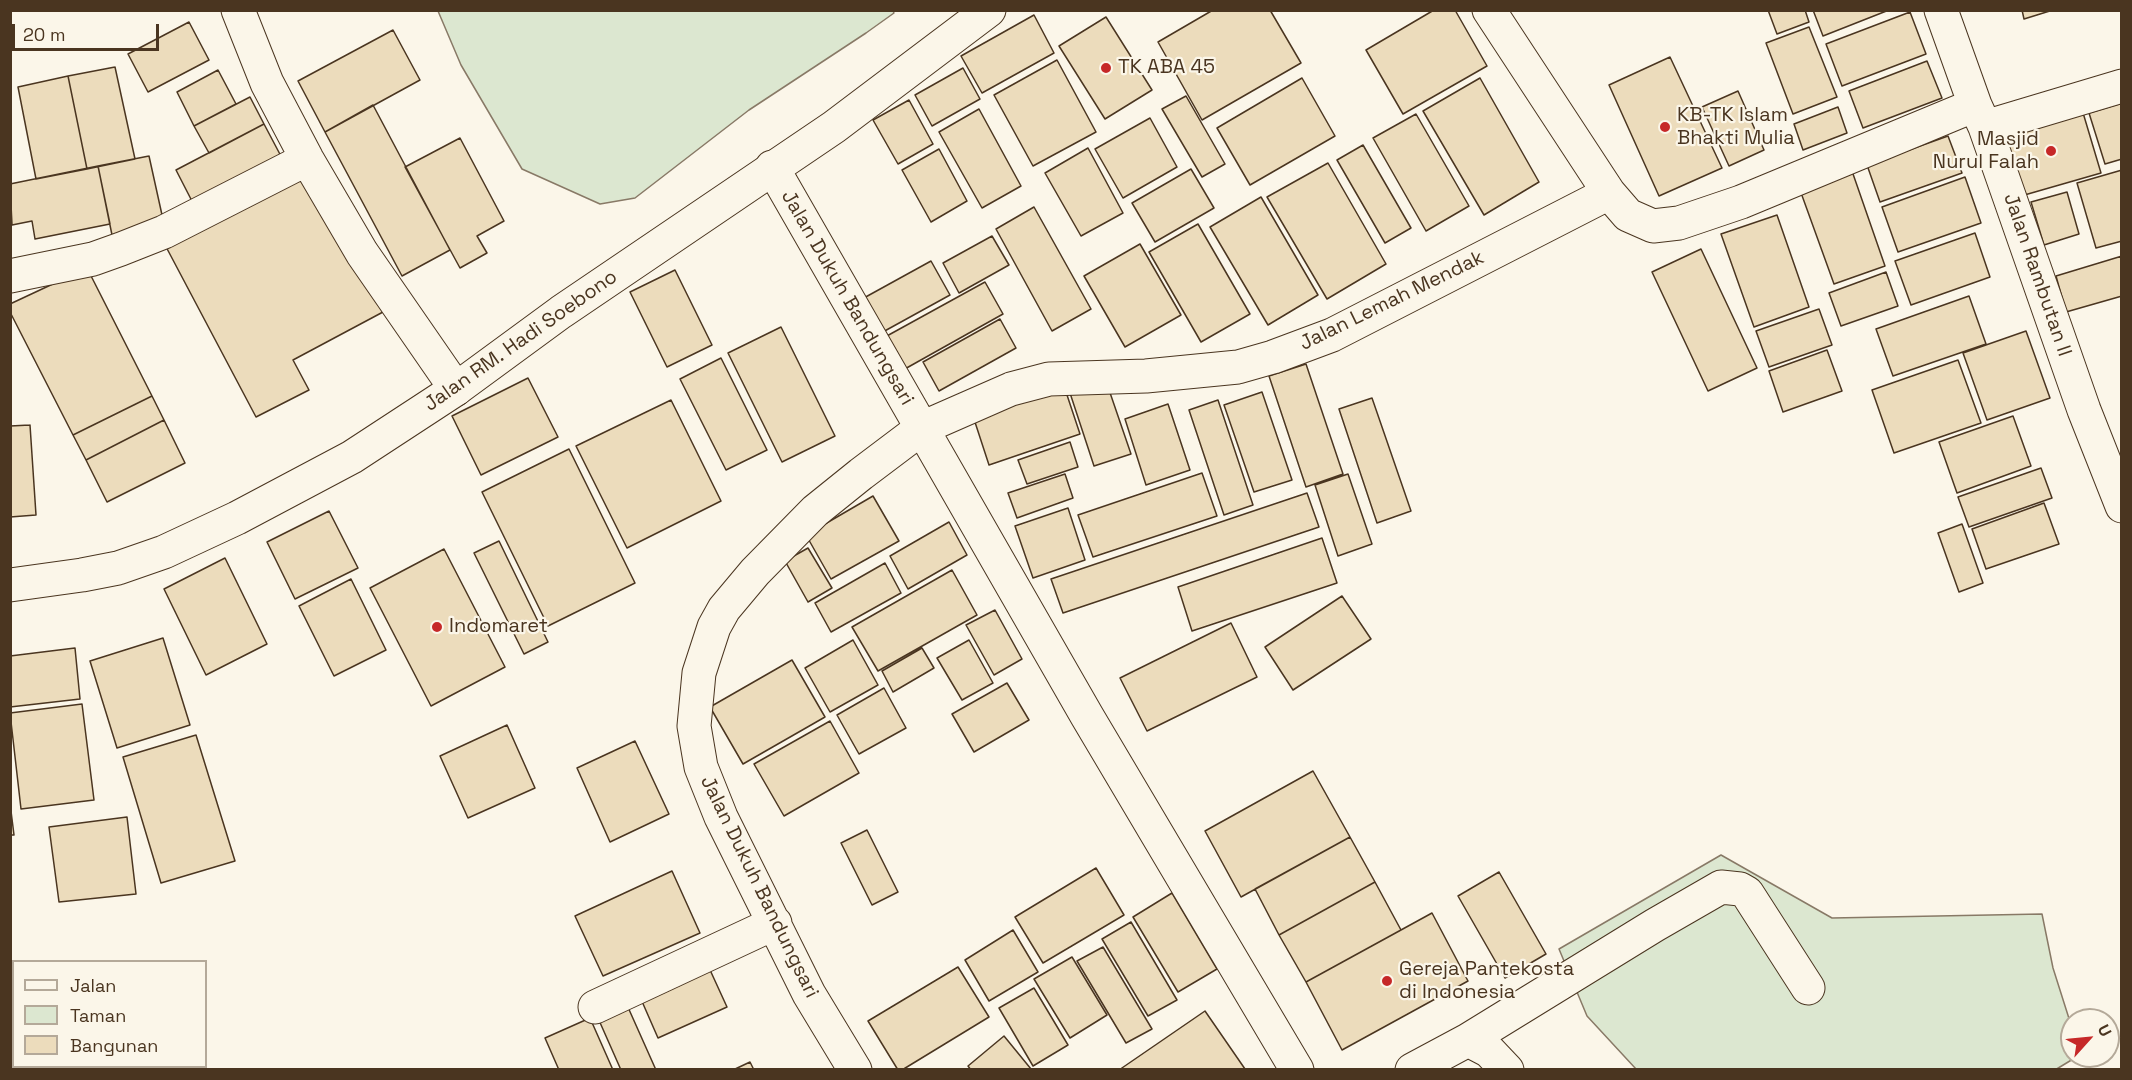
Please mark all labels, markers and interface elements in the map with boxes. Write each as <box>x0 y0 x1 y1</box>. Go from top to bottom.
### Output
scale bar <box>15 12 162 50</box>
text: 20 m <box>23 23 66 46</box>
place label: TK ABA 45 <box>1118 56 1215 80</box>
marker: TK ABA 45 <box>1099 61 1113 75</box>
place label: KB-TK Islam Bhakti Mulia <box>1677 104 1795 151</box>
marker: KB-TK Islam Bhakti Mulia <box>1658 120 1672 134</box>
place label: Masjid Nurul Falah <box>1933 128 2039 175</box>
marker: Masjid Nurul Falah <box>2044 144 2058 158</box>
street label: Jalan Dukuh Bandungsari <box>776 186 918 410</box>
street label: Jalan Rambutan II <box>1998 190 2076 360</box>
street label: Jalan Lemah Mendak <box>1296 246 1488 356</box>
street label: Jalan RM. Hadi Soebono <box>420 265 622 417</box>
place label: Indomaret <box>449 615 548 639</box>
marker: Indomaret <box>430 620 444 634</box>
street label: Jalan Dukuh Bandungsari <box>695 772 823 1002</box>
place label: Gereja Pantekosta di Indonesia <box>1399 958 1574 1005</box>
legend <box>12 960 207 1068</box>
text: Jalan <box>70 974 116 997</box>
marker: Gereja Pantekosta di Indonesia <box>1380 974 1394 988</box>
text: Taman <box>70 1004 126 1027</box>
north arrow <box>2060 1008 2120 1068</box>
text: U <box>2093 1021 2116 1040</box>
text: Bangunan <box>70 1034 158 1057</box>

